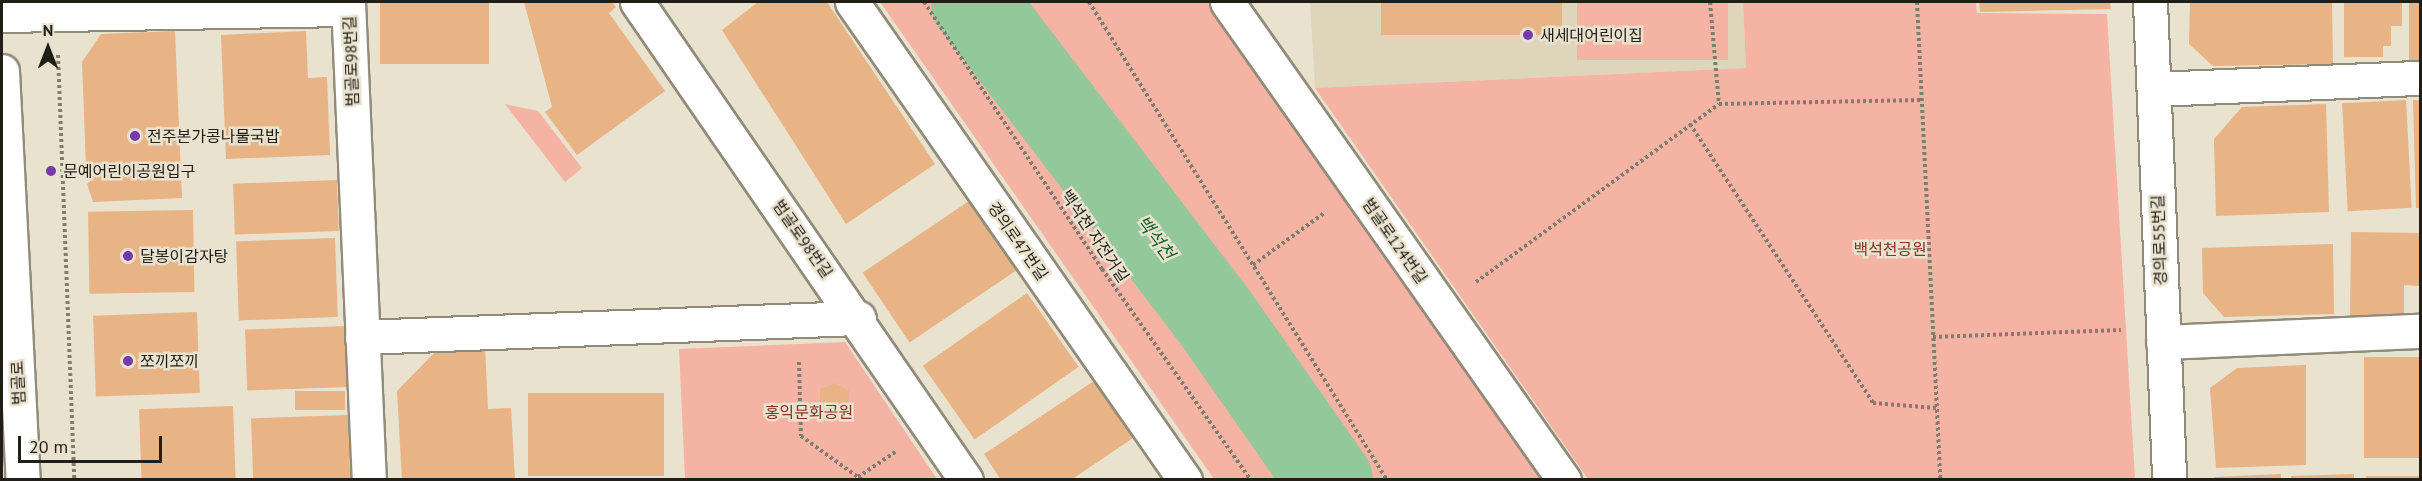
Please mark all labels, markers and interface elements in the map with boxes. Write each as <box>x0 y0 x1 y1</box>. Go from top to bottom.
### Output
street label: 범골로98번길 <box>340 15 362 107</box>
north arrow <box>18 18 78 78</box>
text: N <box>43 20 53 40</box>
place label: 새세대어린이집 <box>1540 25 1643 45</box>
marker: 새세대어린이집 <box>1521 28 1535 42</box>
place label: 전주본가콩나물국밥 <box>147 126 279 146</box>
marker: 전주본가콩나물국밥 <box>128 129 142 143</box>
place label: 문예어린이공원입구 <box>63 161 195 181</box>
marker: 문예어린이공원입구 <box>44 164 58 178</box>
street label: 백석천 자전거길 <box>1057 186 1133 286</box>
street label: 경의로55번길 <box>2148 194 2170 286</box>
street label: 범골로124번길 <box>1359 195 1431 287</box>
street label: 범골로98번길 <box>769 196 837 282</box>
street label: 경의로47번길 <box>984 198 1052 284</box>
water label: 백석천 <box>1131 212 1179 264</box>
park label: 백석천공원 <box>1853 239 1927 259</box>
place label: 달봉이감자탕 <box>140 246 228 266</box>
marker: 달봉이감자탕 <box>121 249 135 263</box>
place label: 쪼끼쪼끼 <box>140 351 199 371</box>
marker: 쪼끼쪼끼 <box>121 354 135 368</box>
street label: 범골로 <box>7 360 29 406</box>
park label: 홍익문화공원 <box>765 402 853 422</box>
scale bar <box>21 424 165 462</box>
text: 20 m <box>29 435 68 458</box>

